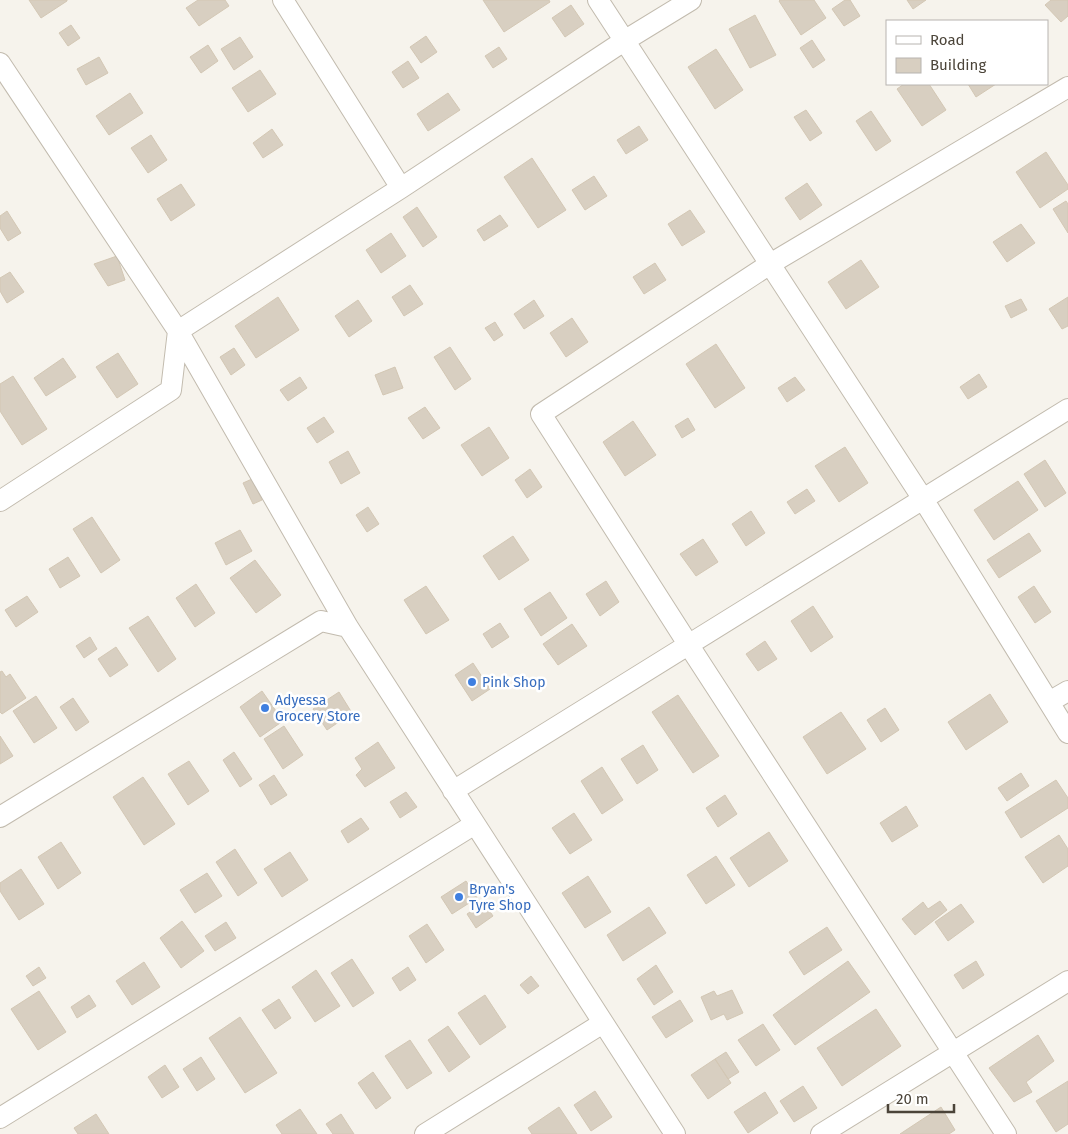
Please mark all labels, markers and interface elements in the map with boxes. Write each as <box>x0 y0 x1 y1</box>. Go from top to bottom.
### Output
legend <box>886 20 1048 85</box>
text: Road <box>930 31 965 49</box>
text: Building <box>930 56 986 74</box>
place label: Pink Shop <box>482 674 546 691</box>
marker: Pink Shop <box>466 676 478 688</box>
place label: Adyessa Grocery Store <box>275 692 360 725</box>
marker: Adyessa Grocery Store <box>259 702 271 714</box>
place label: Bryan's Tyre Shop <box>469 881 531 914</box>
marker: Bryan's Tyre Shop <box>453 891 465 903</box>
scale bar <box>888 1082 954 1114</box>
text: 20 m <box>896 1090 929 1108</box>

